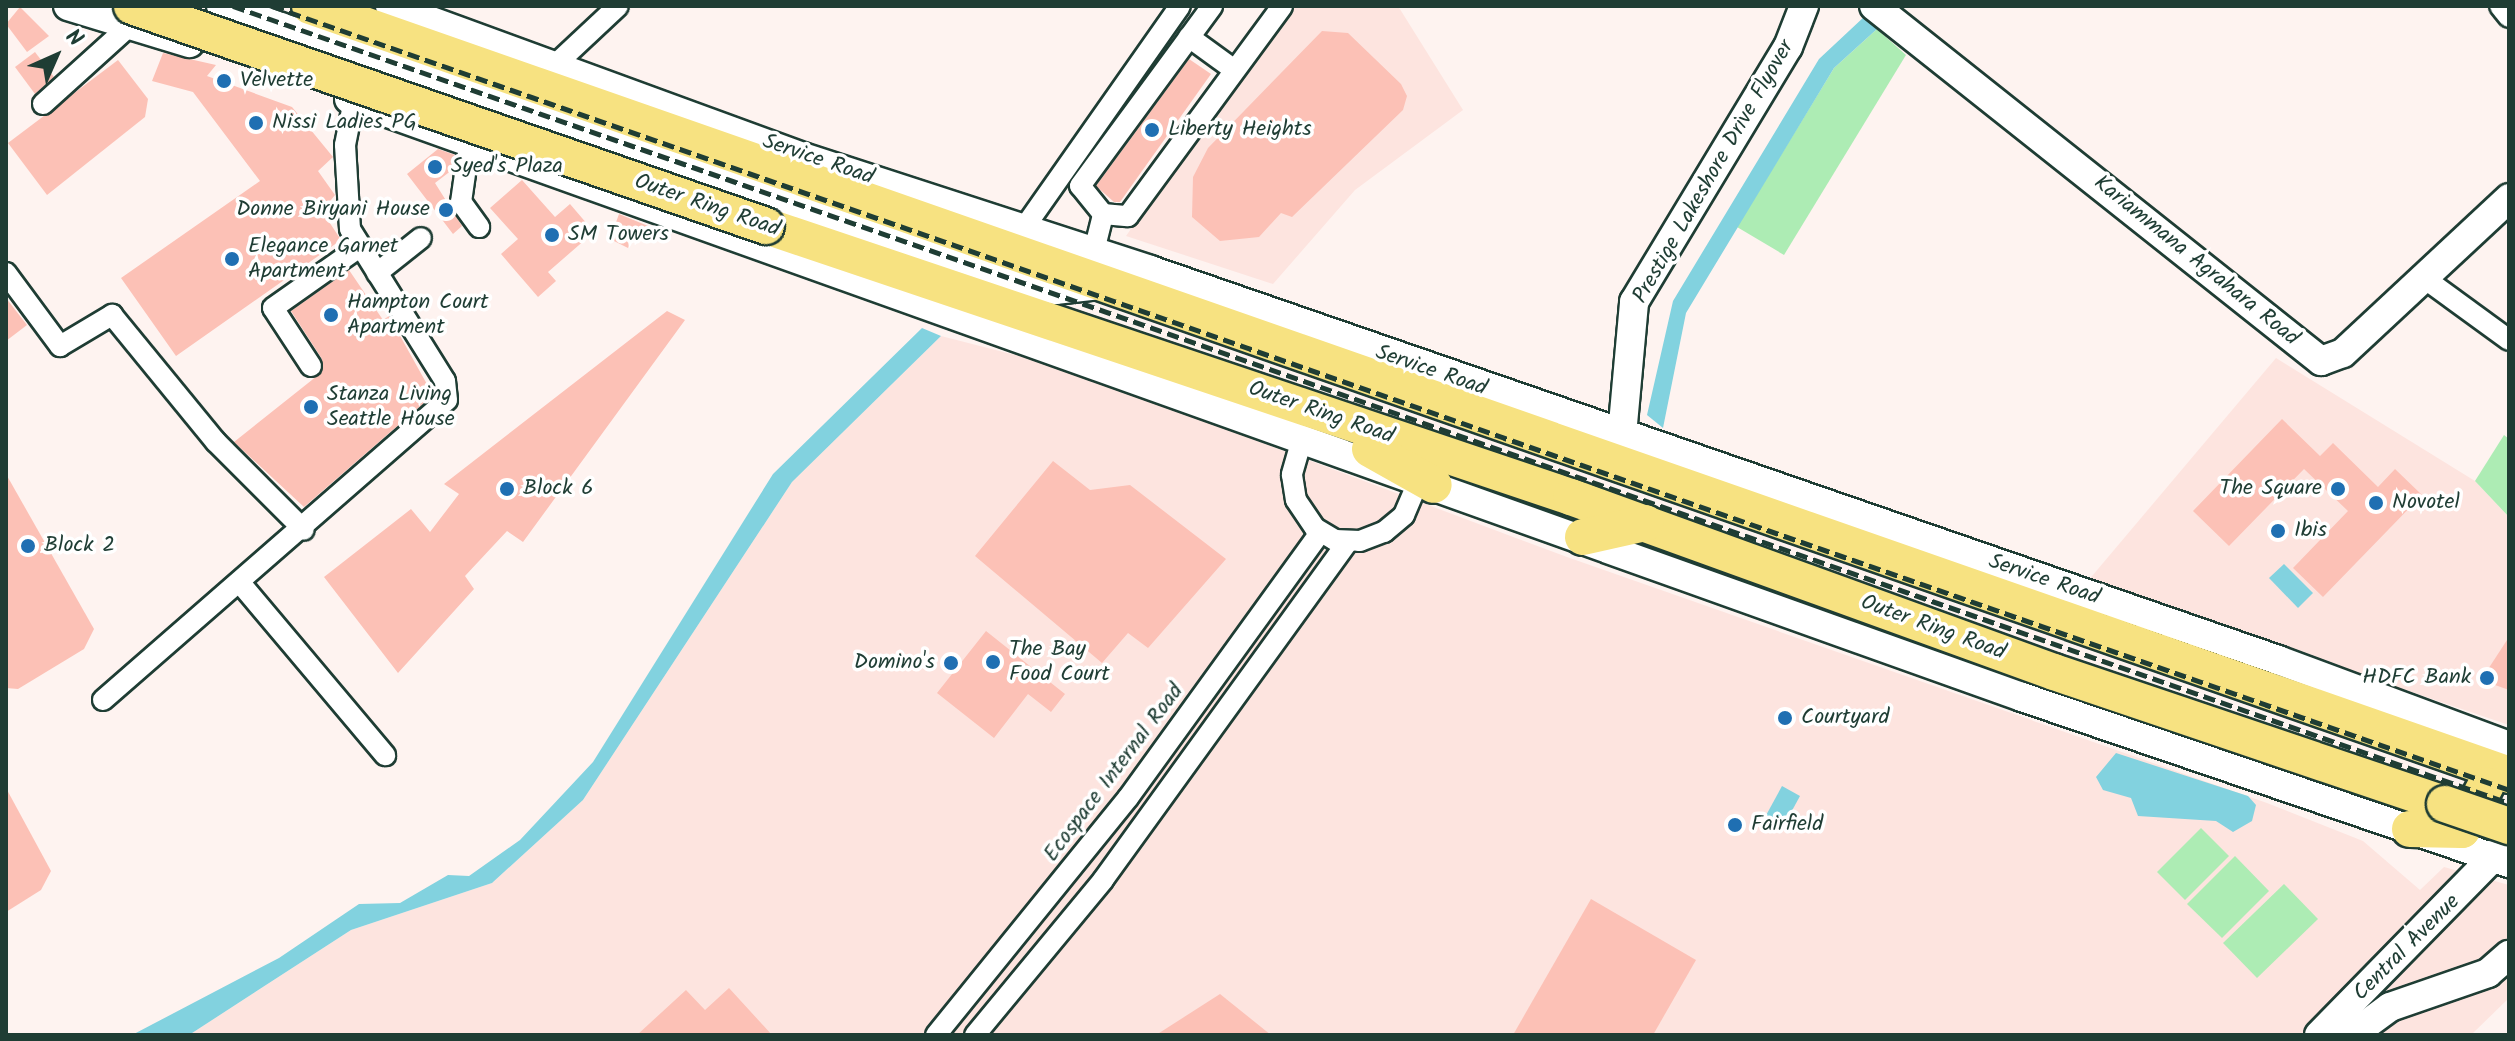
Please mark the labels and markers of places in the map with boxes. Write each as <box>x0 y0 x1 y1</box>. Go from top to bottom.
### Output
place label: Velvette <box>240 68 313 94</box>
marker: Velvette <box>215 72 233 90</box>
place label: Nissi Ladies PG <box>272 110 417 136</box>
marker: Nissi Ladies PG <box>247 114 265 132</box>
place label: Liberty Heights <box>1168 117 1312 143</box>
marker: Liberty Heights <box>1143 121 1161 139</box>
place label: Syed's Plaza <box>451 154 563 180</box>
marker: Syed's Plaza <box>426 158 444 176</box>
place label: Donne Biryani House <box>236 197 430 223</box>
marker: Donne Biryani House <box>437 201 455 219</box>
place label: SM Towers <box>568 222 669 248</box>
marker: SM Towers <box>543 226 561 244</box>
place label: Elegance Garnet Apartment <box>248 233 398 284</box>
marker: Elegance Garnet Apartment <box>223 250 241 268</box>
place label: Hampton Court Apartment <box>347 289 489 340</box>
marker: Hampton Court Apartment <box>322 306 340 324</box>
place label: Stanza Living Seattle House <box>327 381 455 432</box>
marker: Stanza Living Seattle House <box>302 398 320 416</box>
place label: Block 6 <box>523 476 594 502</box>
place label: The Square <box>2220 476 2322 502</box>
marker: Block 6 <box>498 480 516 498</box>
marker: The Square <box>2329 480 2347 498</box>
place label: Novotel <box>2392 490 2460 516</box>
marker: Novotel <box>2367 494 2385 512</box>
place label: Ibis <box>2294 518 2327 544</box>
marker: Ibis <box>2269 522 2287 540</box>
place label: Block 2 <box>44 533 115 559</box>
marker: Block 2 <box>19 537 37 555</box>
place label: The Bay Food Court <box>1009 636 1110 688</box>
place label: Domino's <box>854 650 935 676</box>
marker: The Bay Food Court <box>984 653 1002 671</box>
marker: Domino's <box>942 654 960 672</box>
place label: HDFC Bank <box>2362 665 2471 691</box>
marker: HDFC Bank <box>2478 669 2496 687</box>
place label: Courtyard <box>1801 705 1889 731</box>
marker: Courtyard <box>1776 709 1794 727</box>
place label: Fairfield <box>1751 812 1823 838</box>
marker: Fairfield <box>1726 816 1744 834</box>

